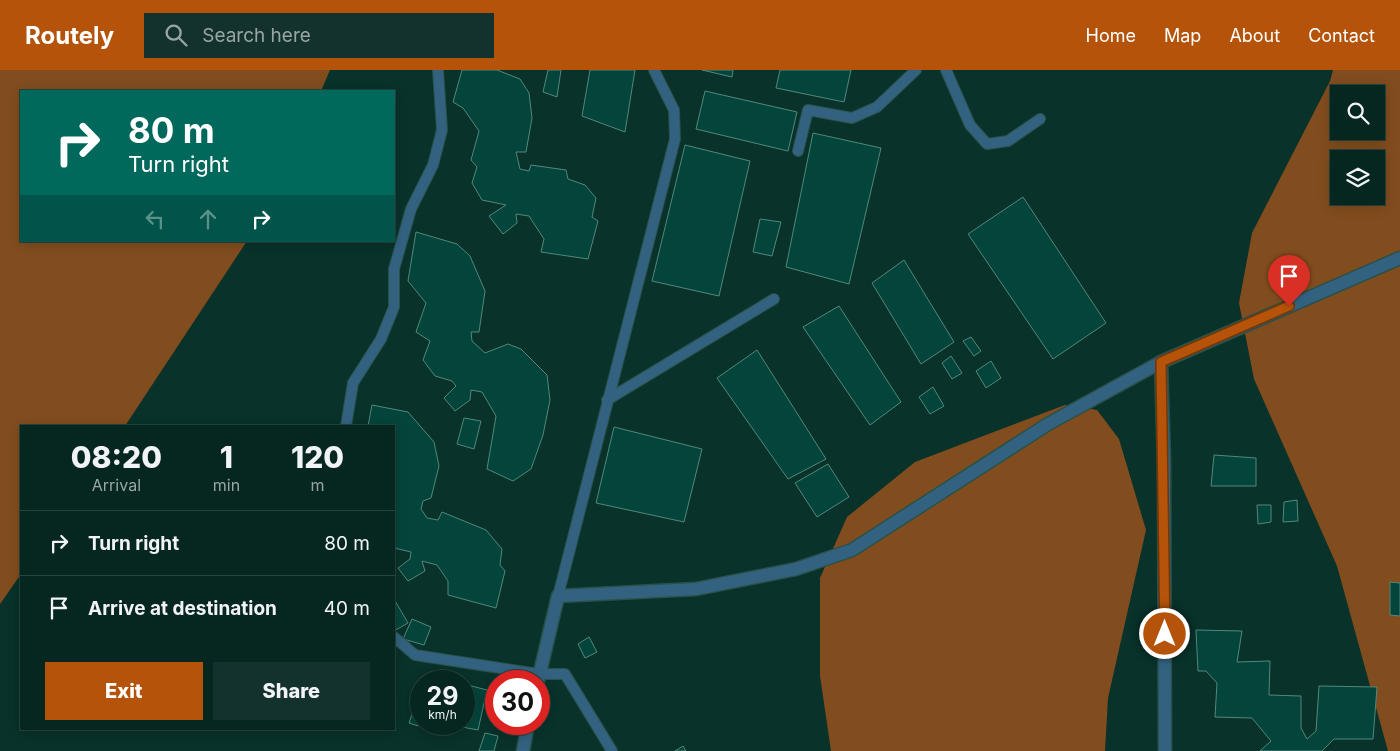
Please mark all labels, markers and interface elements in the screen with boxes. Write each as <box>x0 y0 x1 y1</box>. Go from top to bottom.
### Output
search box <box>144 13 494 58</box>
text: Routely <box>25 21 114 50</box>
icon: search <box>162 21 190 49</box>
text: Search here <box>202 24 311 47</box>
text: Home <box>1086 25 1136 46</box>
text: Map <box>1164 25 1201 46</box>
text: About <box>1229 25 1280 46</box>
text: Contact <box>1308 25 1375 46</box>
map controls <box>1330 85 1385 205</box>
button: search <box>1330 85 1385 140</box>
text: 80 m <box>128 109 215 151</box>
icon: right <box>45 110 110 175</box>
button: layers <box>1330 150 1385 205</box>
text: Turn right <box>128 151 229 177</box>
icon: left <box>141 205 169 233</box>
icon: ahead <box>194 205 222 233</box>
icon: right <box>247 205 275 233</box>
pin <box>1268 255 1310 306</box>
icon: arrive <box>1275 262 1303 290</box>
text: 08:20 <box>71 439 162 475</box>
text: 1 <box>220 439 233 475</box>
text: 120 <box>291 439 344 475</box>
text: Arrival <box>92 475 141 495</box>
text: min <box>213 475 240 495</box>
text: m <box>311 475 325 495</box>
icon: right <box>45 529 73 557</box>
text: Turn right <box>88 532 179 555</box>
text: 80 m <box>324 532 370 555</box>
icon: arrive <box>45 594 73 622</box>
text: Arrive at destination <box>88 597 277 620</box>
text: 40 m <box>324 597 370 620</box>
position arrow <box>1138 607 1190 659</box>
button: Exit <box>45 662 203 720</box>
button: Share <box>213 662 370 720</box>
speed limit sign: 30 <box>485 670 550 735</box>
text: 29 <box>427 681 458 711</box>
text: km/h <box>428 707 457 722</box>

